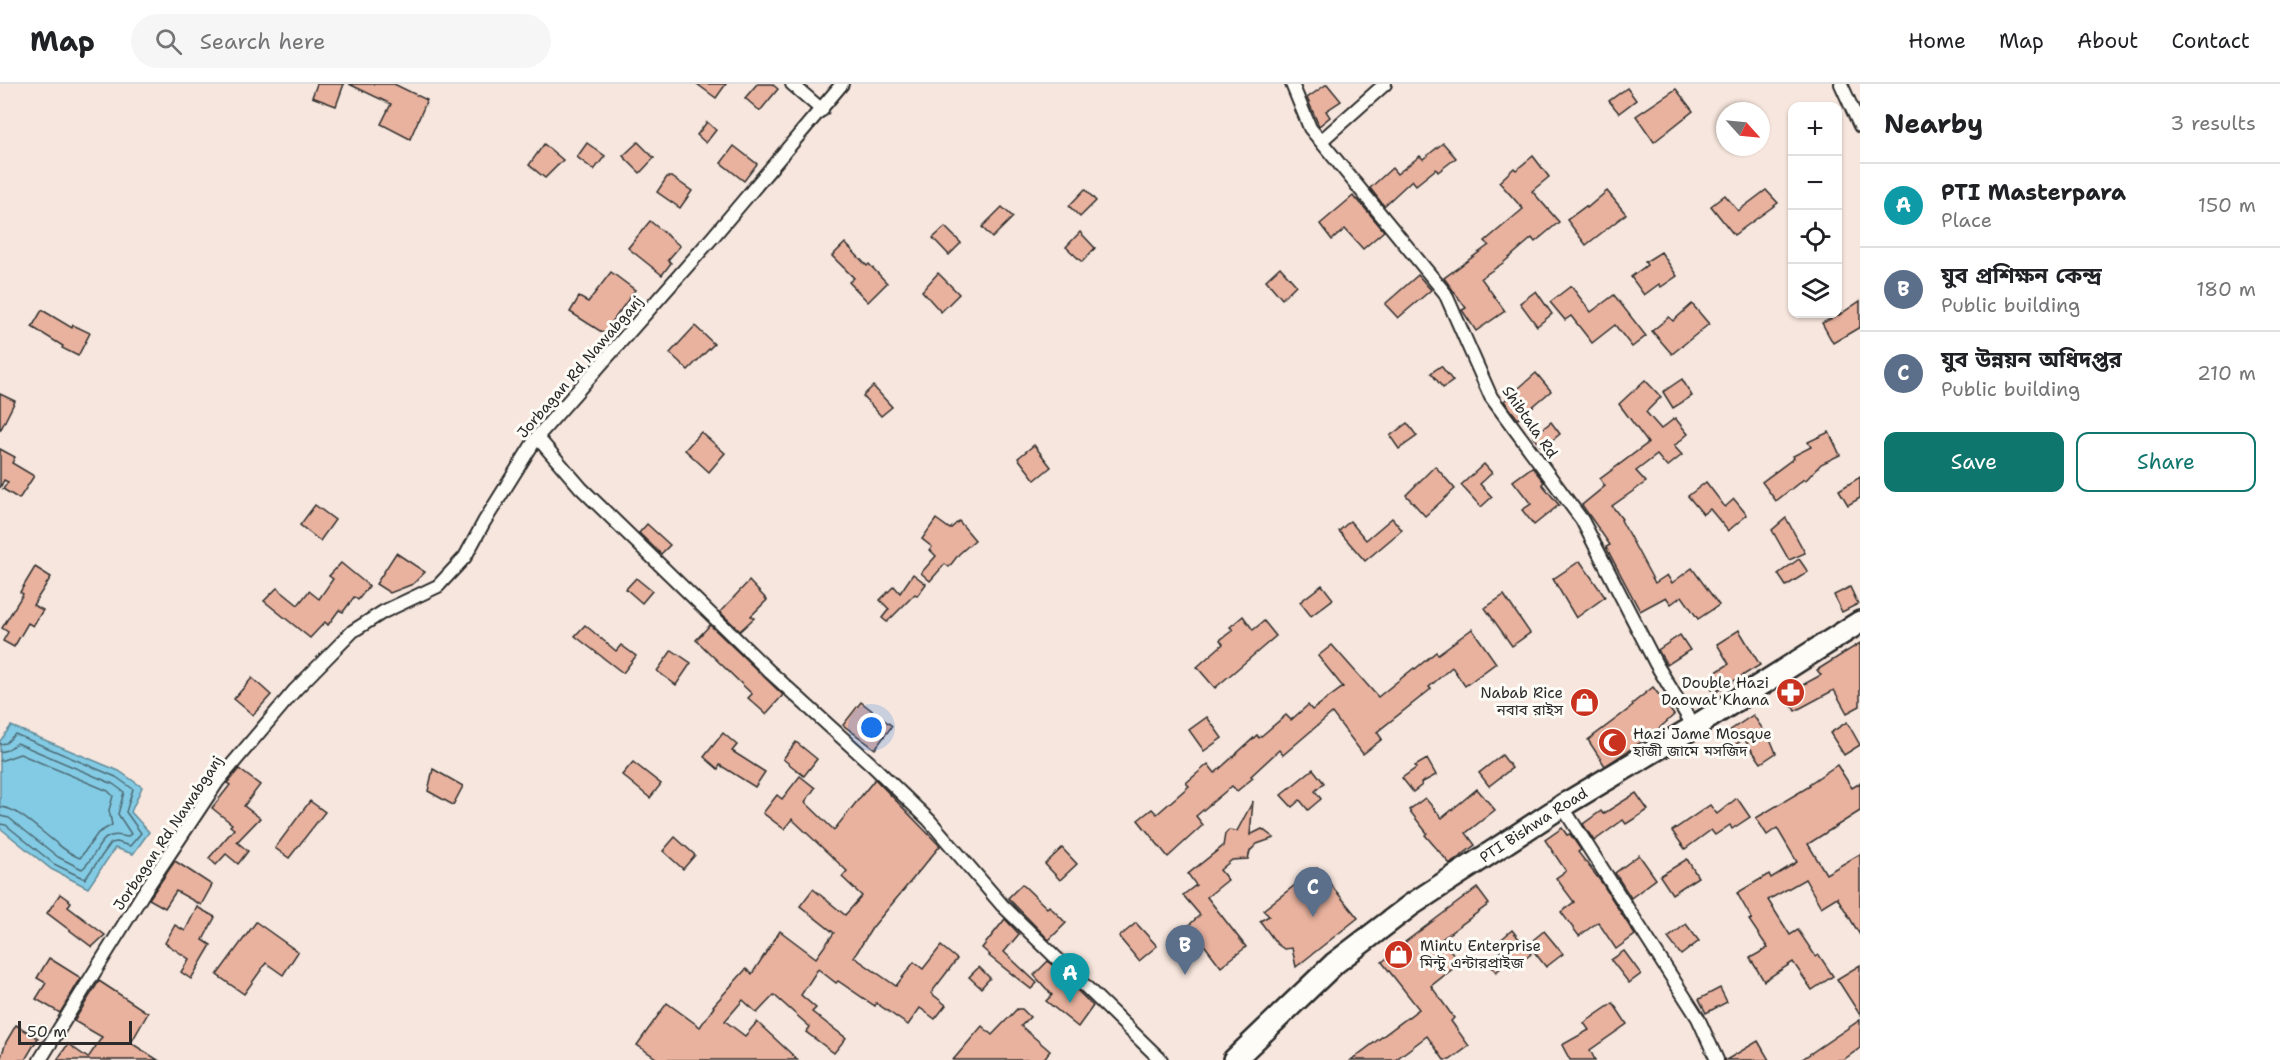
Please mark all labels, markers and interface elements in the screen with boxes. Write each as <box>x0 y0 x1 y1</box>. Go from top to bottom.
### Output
search box <box>131 14 551 68</box>
text: Map <box>30 22 95 60</box>
icon: search <box>152 25 185 58</box>
text: Search here <box>200 27 325 56</box>
text: Home <box>1908 27 1966 55</box>
text: Map <box>1999 27 2044 55</box>
text: About <box>2077 27 2138 55</box>
text: Contact <box>2171 27 2250 55</box>
north arrow <box>1716 102 1770 156</box>
map controls <box>1788 102 1842 318</box>
button: + <box>1788 102 1842 156</box>
text: Nearby <box>1884 106 1983 141</box>
text: 3 results <box>2170 110 2256 136</box>
button: − <box>1788 156 1842 210</box>
text: PTI Masterpara <box>1941 178 2126 207</box>
text: A <box>1896 192 1911 218</box>
text: 150 m <box>2198 192 2256 218</box>
text: Place <box>1941 207 1992 233</box>
button: locate <box>1788 210 1842 264</box>
text: যুব প্রশিক্ষন কেন্দ্র <box>1941 261 2102 290</box>
button: layers <box>1788 264 1842 318</box>
text: B <box>1897 276 1910 302</box>
text: 180 m <box>2196 276 2256 302</box>
street label: Jorbagan Rd Nawabganj <box>513 292 647 442</box>
text: Public building <box>1941 292 2080 318</box>
text: যুব উন্নয়ন অধিদপ্তর <box>1941 345 2122 374</box>
text: C <box>1897 360 1910 386</box>
text: 210 m <box>2197 360 2256 386</box>
text: Public building <box>1941 376 2080 402</box>
street label: Shibtala Rd <box>1498 382 1563 463</box>
button: Save <box>1884 432 2064 492</box>
button: Share <box>2076 432 2256 492</box>
place label: Double Hazi Daowat Khana <box>1661 673 1770 710</box>
pharmacy icon: Double Hazi Daowat Khana <box>1774 676 1806 708</box>
place label: Nabab Rice নবাব রাইস <box>1480 683 1564 720</box>
shop icon: Nabab Rice নবাব রাইস <box>1568 686 1600 718</box>
your location <box>857 713 886 742</box>
place label: Hazi Jame Mosque হাজী জামে মসজিদ <box>1632 724 1772 761</box>
mosque icon: Hazi Jame Mosque হাজী জামে মসজিদ <box>1596 727 1628 759</box>
street label: Jorbagan Rd Nawabganj <box>109 752 227 914</box>
street label: PTI Bishwa Road <box>1476 783 1592 867</box>
pin: C <box>1294 868 1332 917</box>
pin: B <box>1166 926 1204 975</box>
place label: Mintu Enterprise মিন্টু এন্টারপ্রাইজ <box>1419 936 1541 973</box>
shop icon: Mintu Enterprise মিন্টু এন্টারপ্রাইজ <box>1383 939 1415 971</box>
pin: A <box>1050 954 1090 1003</box>
scale bar <box>18 1018 132 1046</box>
text: 50 m <box>27 1021 67 1042</box>

